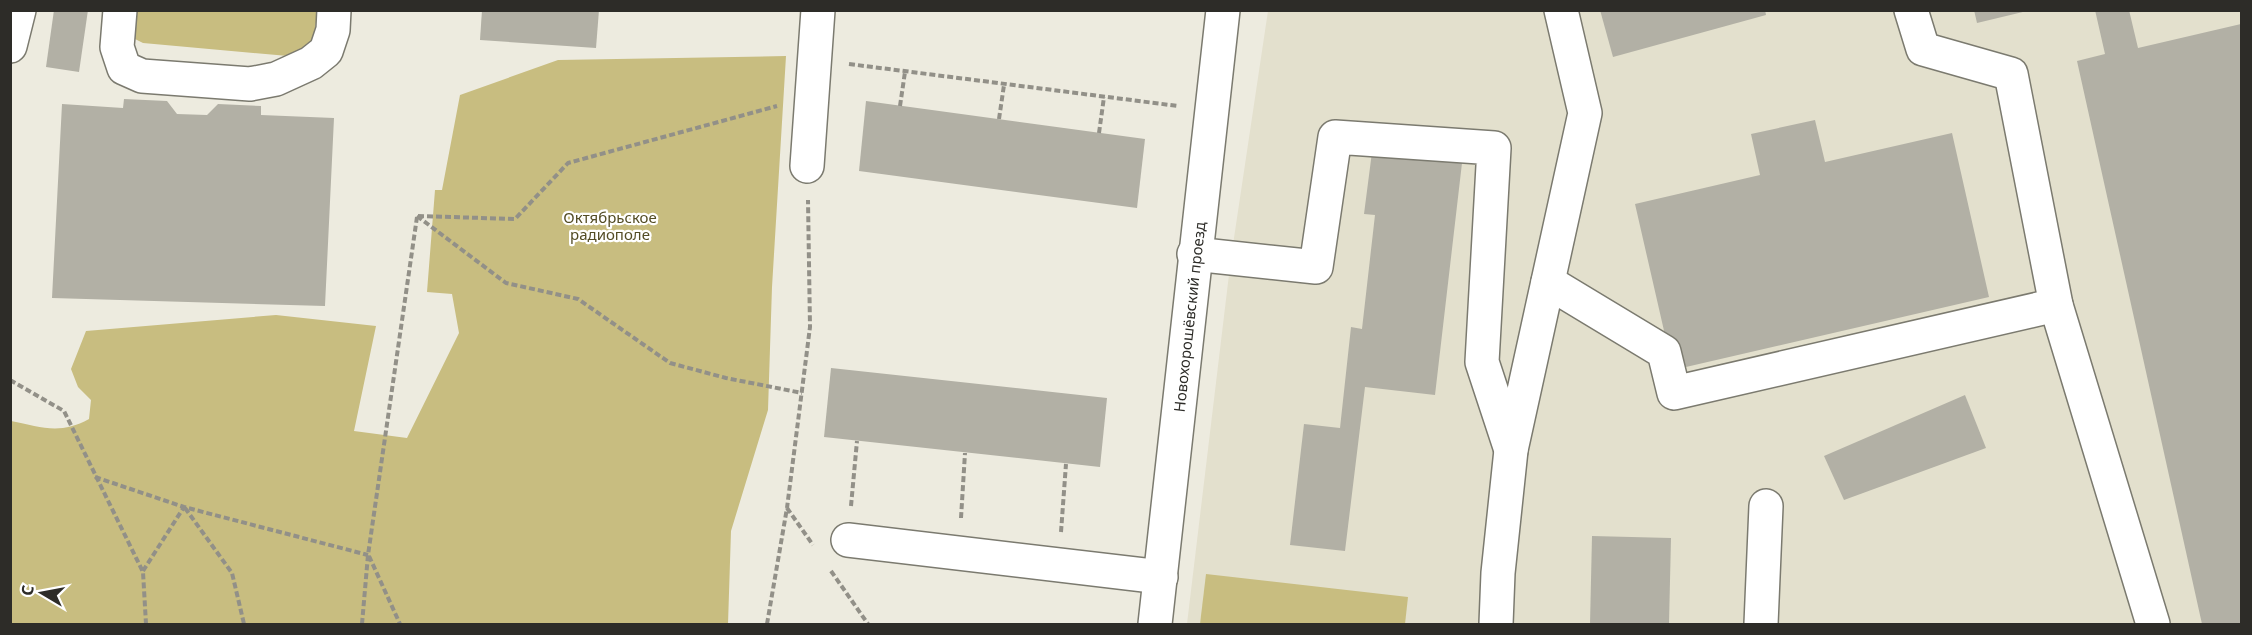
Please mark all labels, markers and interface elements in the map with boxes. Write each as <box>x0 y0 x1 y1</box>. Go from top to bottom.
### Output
park label: Октябрьское радиополе <box>563 207 657 244</box>
street label: Новохорошёвский проезд <box>1169 221 1209 413</box>
north arrow <box>12 563 72 623</box>
text: С <box>15 583 39 597</box>

